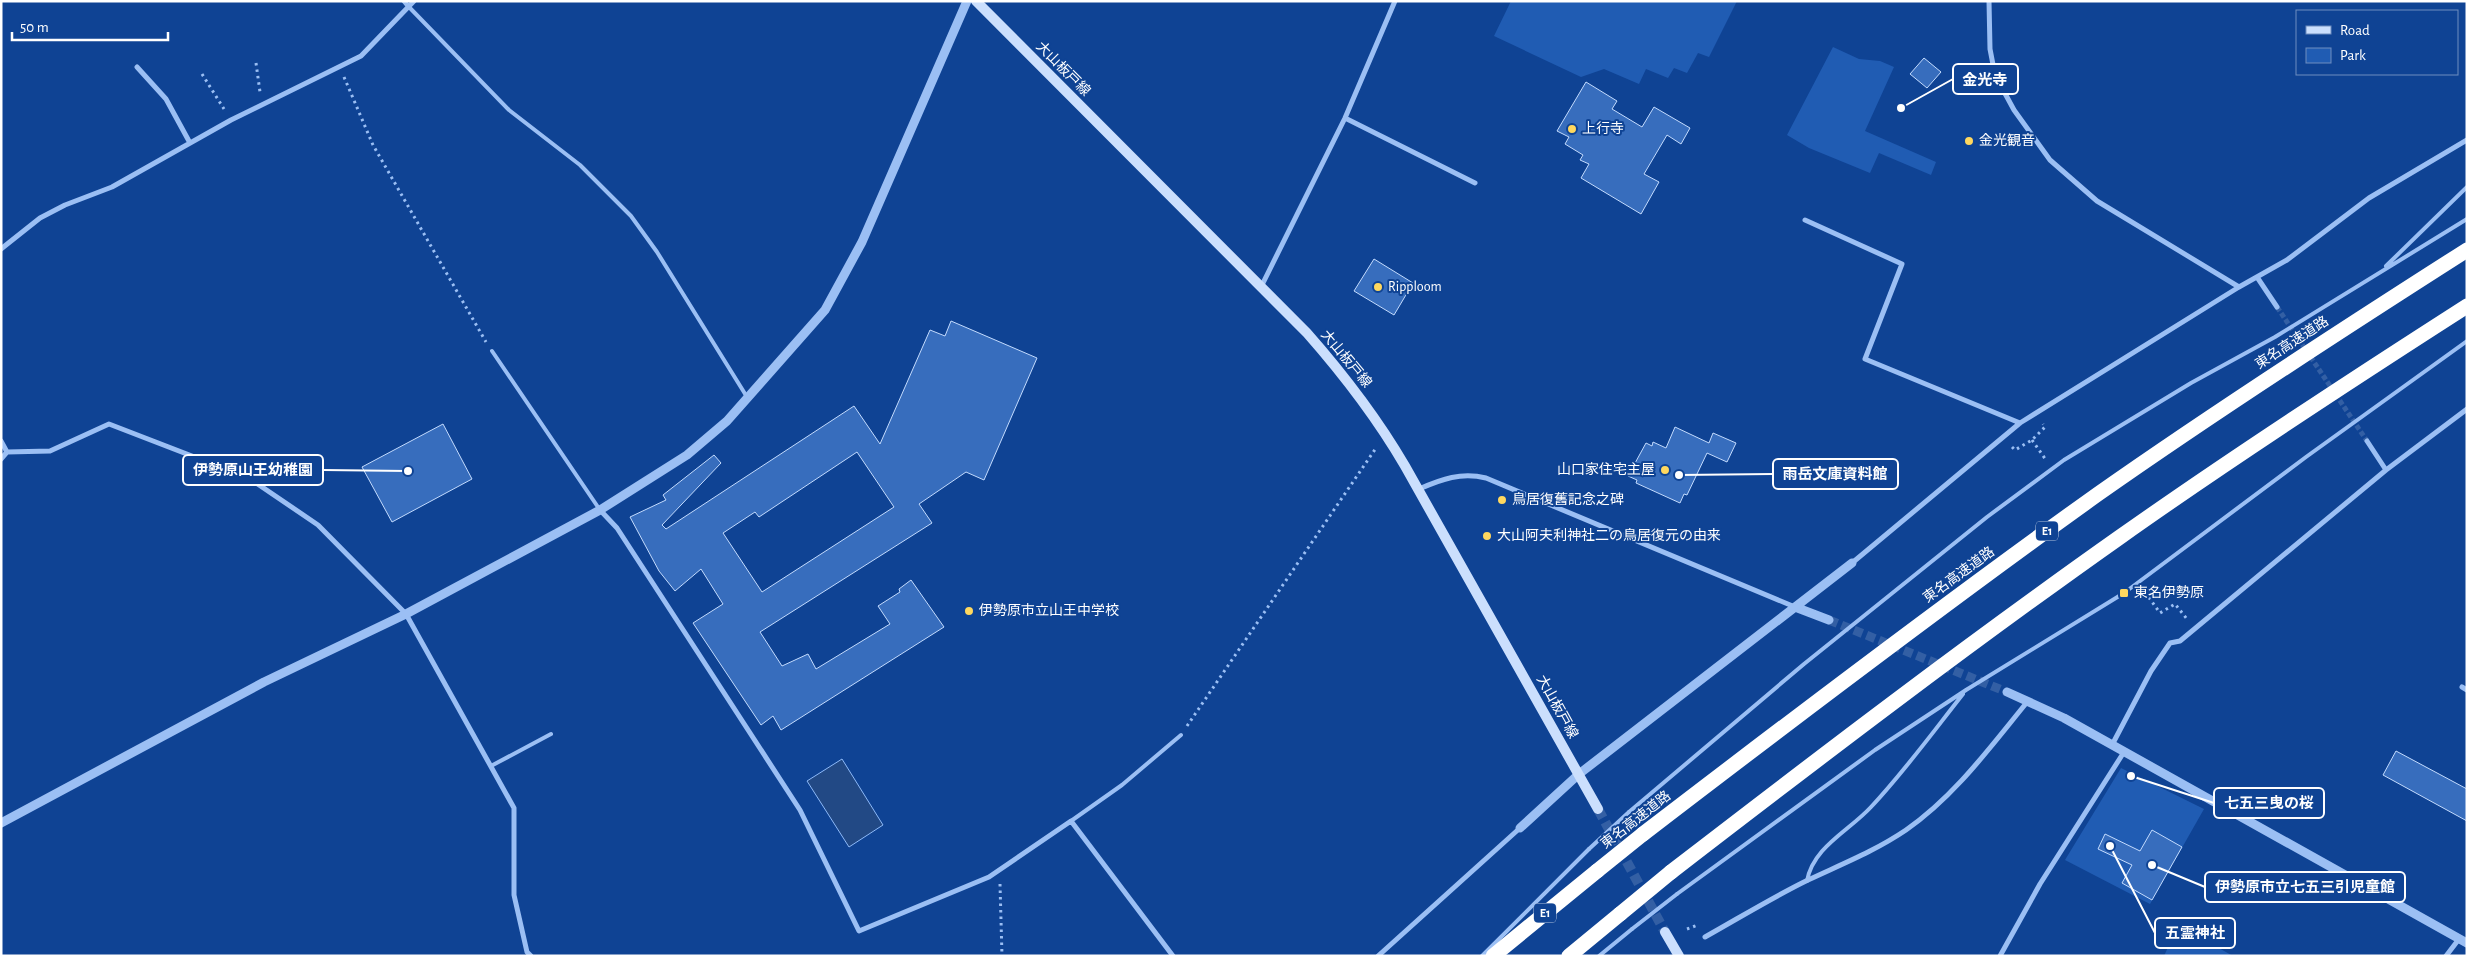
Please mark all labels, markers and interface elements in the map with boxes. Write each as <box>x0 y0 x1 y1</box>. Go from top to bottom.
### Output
scale bar <box>12 10 169 42</box>
legend <box>2296 10 2458 75</box>
text: 50 m <box>20 20 49 35</box>
text: Road <box>2340 23 2370 38</box>
street label: 大山板戸線 <box>1033 39 1093 99</box>
text: Park <box>2340 48 2366 63</box>
callout: 金光寺 <box>1953 64 2018 94</box>
text: 金光寺 <box>1962 72 2008 88</box>
place label: 上行寺 <box>1582 121 1624 136</box>
marker: 上行寺 <box>1566 123 1578 135</box>
place label: 金光観音 <box>1979 133 2035 148</box>
marker: 金光観音 <box>1963 135 1975 147</box>
place label: Ripploom <box>1388 280 1442 294</box>
marker: Ripploom <box>1372 281 1384 293</box>
street label: 東名高速道路 <box>2252 313 2331 372</box>
street label: 大山板戸線 <box>1318 327 1375 390</box>
callout: 伊勢原山王幼稚園 <box>183 455 323 485</box>
callout: 雨岳文庫資料館 <box>1773 459 1898 489</box>
text: 伊勢原山王幼稚園 <box>193 462 313 478</box>
place label: 山口家住宅主屋 <box>1557 462 1655 477</box>
marker: 山口家住宅主屋 <box>1659 464 1671 476</box>
text: 雨岳文庫資料館 <box>1782 465 1888 482</box>
place label: 鳥居復舊記念之碑 <box>1512 492 1624 507</box>
marker: 鳥居復舊記念之碑 <box>1496 494 1508 506</box>
road number: E1 <box>2036 522 2058 540</box>
place label: 大山阿夫利神社二の鳥居復元の由来 <box>1497 528 1721 543</box>
marker: 大山阿夫利神社二の鳥居復元の由来 <box>1481 530 1493 542</box>
street label: 東名高速道路 <box>1920 544 1997 605</box>
place label: 東名伊勢原 <box>2134 585 2204 600</box>
marker: 東名伊勢原 <box>2118 587 2130 599</box>
place label: 伊勢原市立山王中学校 <box>979 603 1119 618</box>
marker: 伊勢原市立山王中学校 <box>963 605 975 617</box>
street label: 大山板戸線 <box>1534 673 1581 741</box>
street label: 東名高速道路 <box>1598 788 1673 851</box>
callout: 七五三曳の桜 <box>2214 788 2324 818</box>
text: 七五三曳の桜 <box>2224 795 2314 811</box>
callout: 伊勢原市立七五三引児童館 <box>2205 872 2405 902</box>
text: 伊勢原市立七五三引児童館 <box>2215 879 2395 895</box>
road number: E1 <box>1534 904 1556 922</box>
callout: 五霊神社 <box>2155 918 2235 948</box>
text: 五霊神社 <box>2165 924 2225 941</box>

